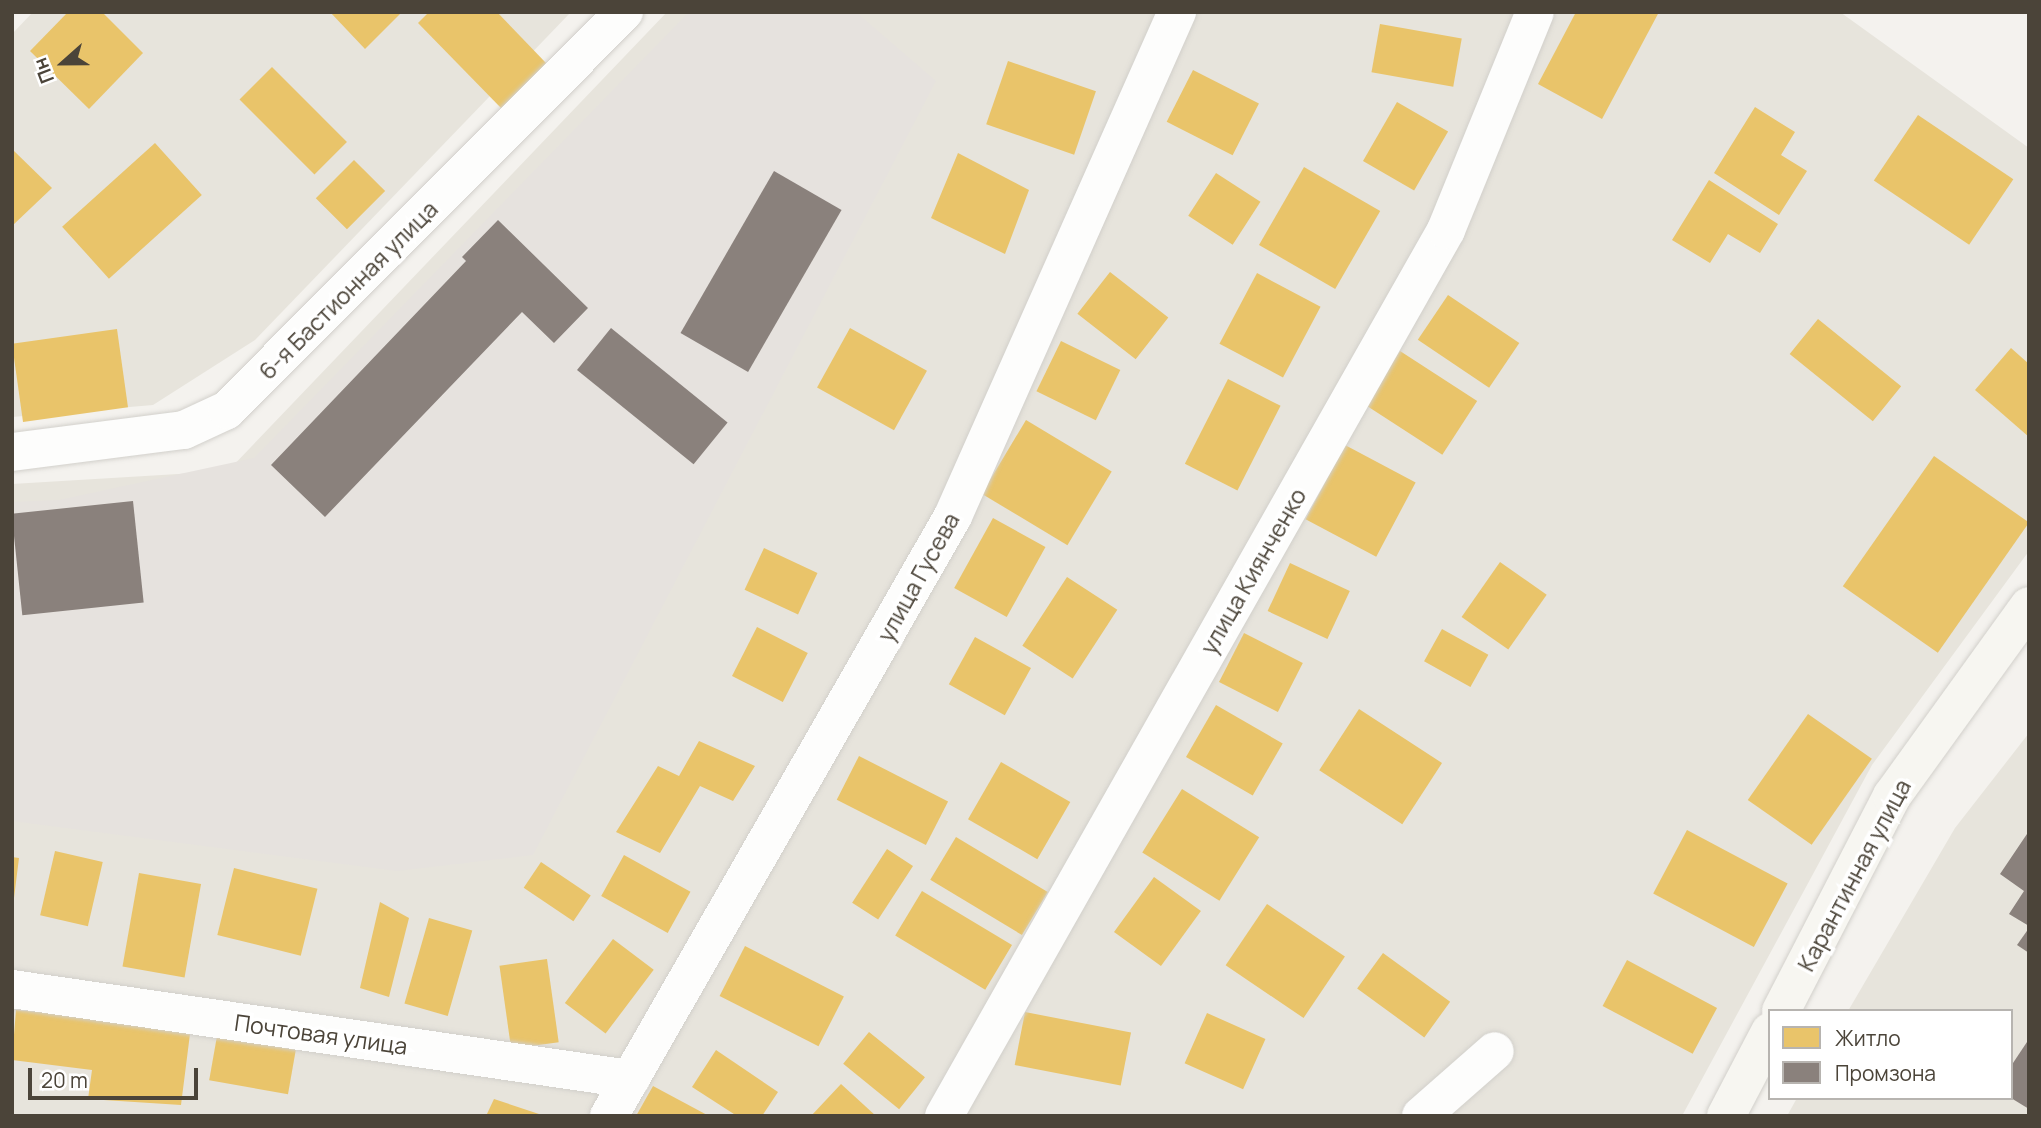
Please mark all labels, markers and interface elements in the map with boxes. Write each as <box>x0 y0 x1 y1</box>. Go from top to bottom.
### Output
north arrow <box>28 28 98 98</box>
text: Пн <box>27 54 60 87</box>
street label: 6-я Бастионная улица <box>253 195 443 385</box>
street label: улица Киянченко <box>1194 483 1312 659</box>
street label: улица Гусева <box>871 508 965 646</box>
street label: Карантинная улица <box>1792 774 1916 976</box>
street label: Почтовая улица <box>233 1008 409 1060</box>
legend <box>1768 1009 2013 1100</box>
text: Житло <box>1835 1024 1901 1052</box>
scale bar <box>32 1054 201 1098</box>
text: Промзона <box>1835 1059 1936 1087</box>
text: 20 m <box>41 1066 88 1094</box>

